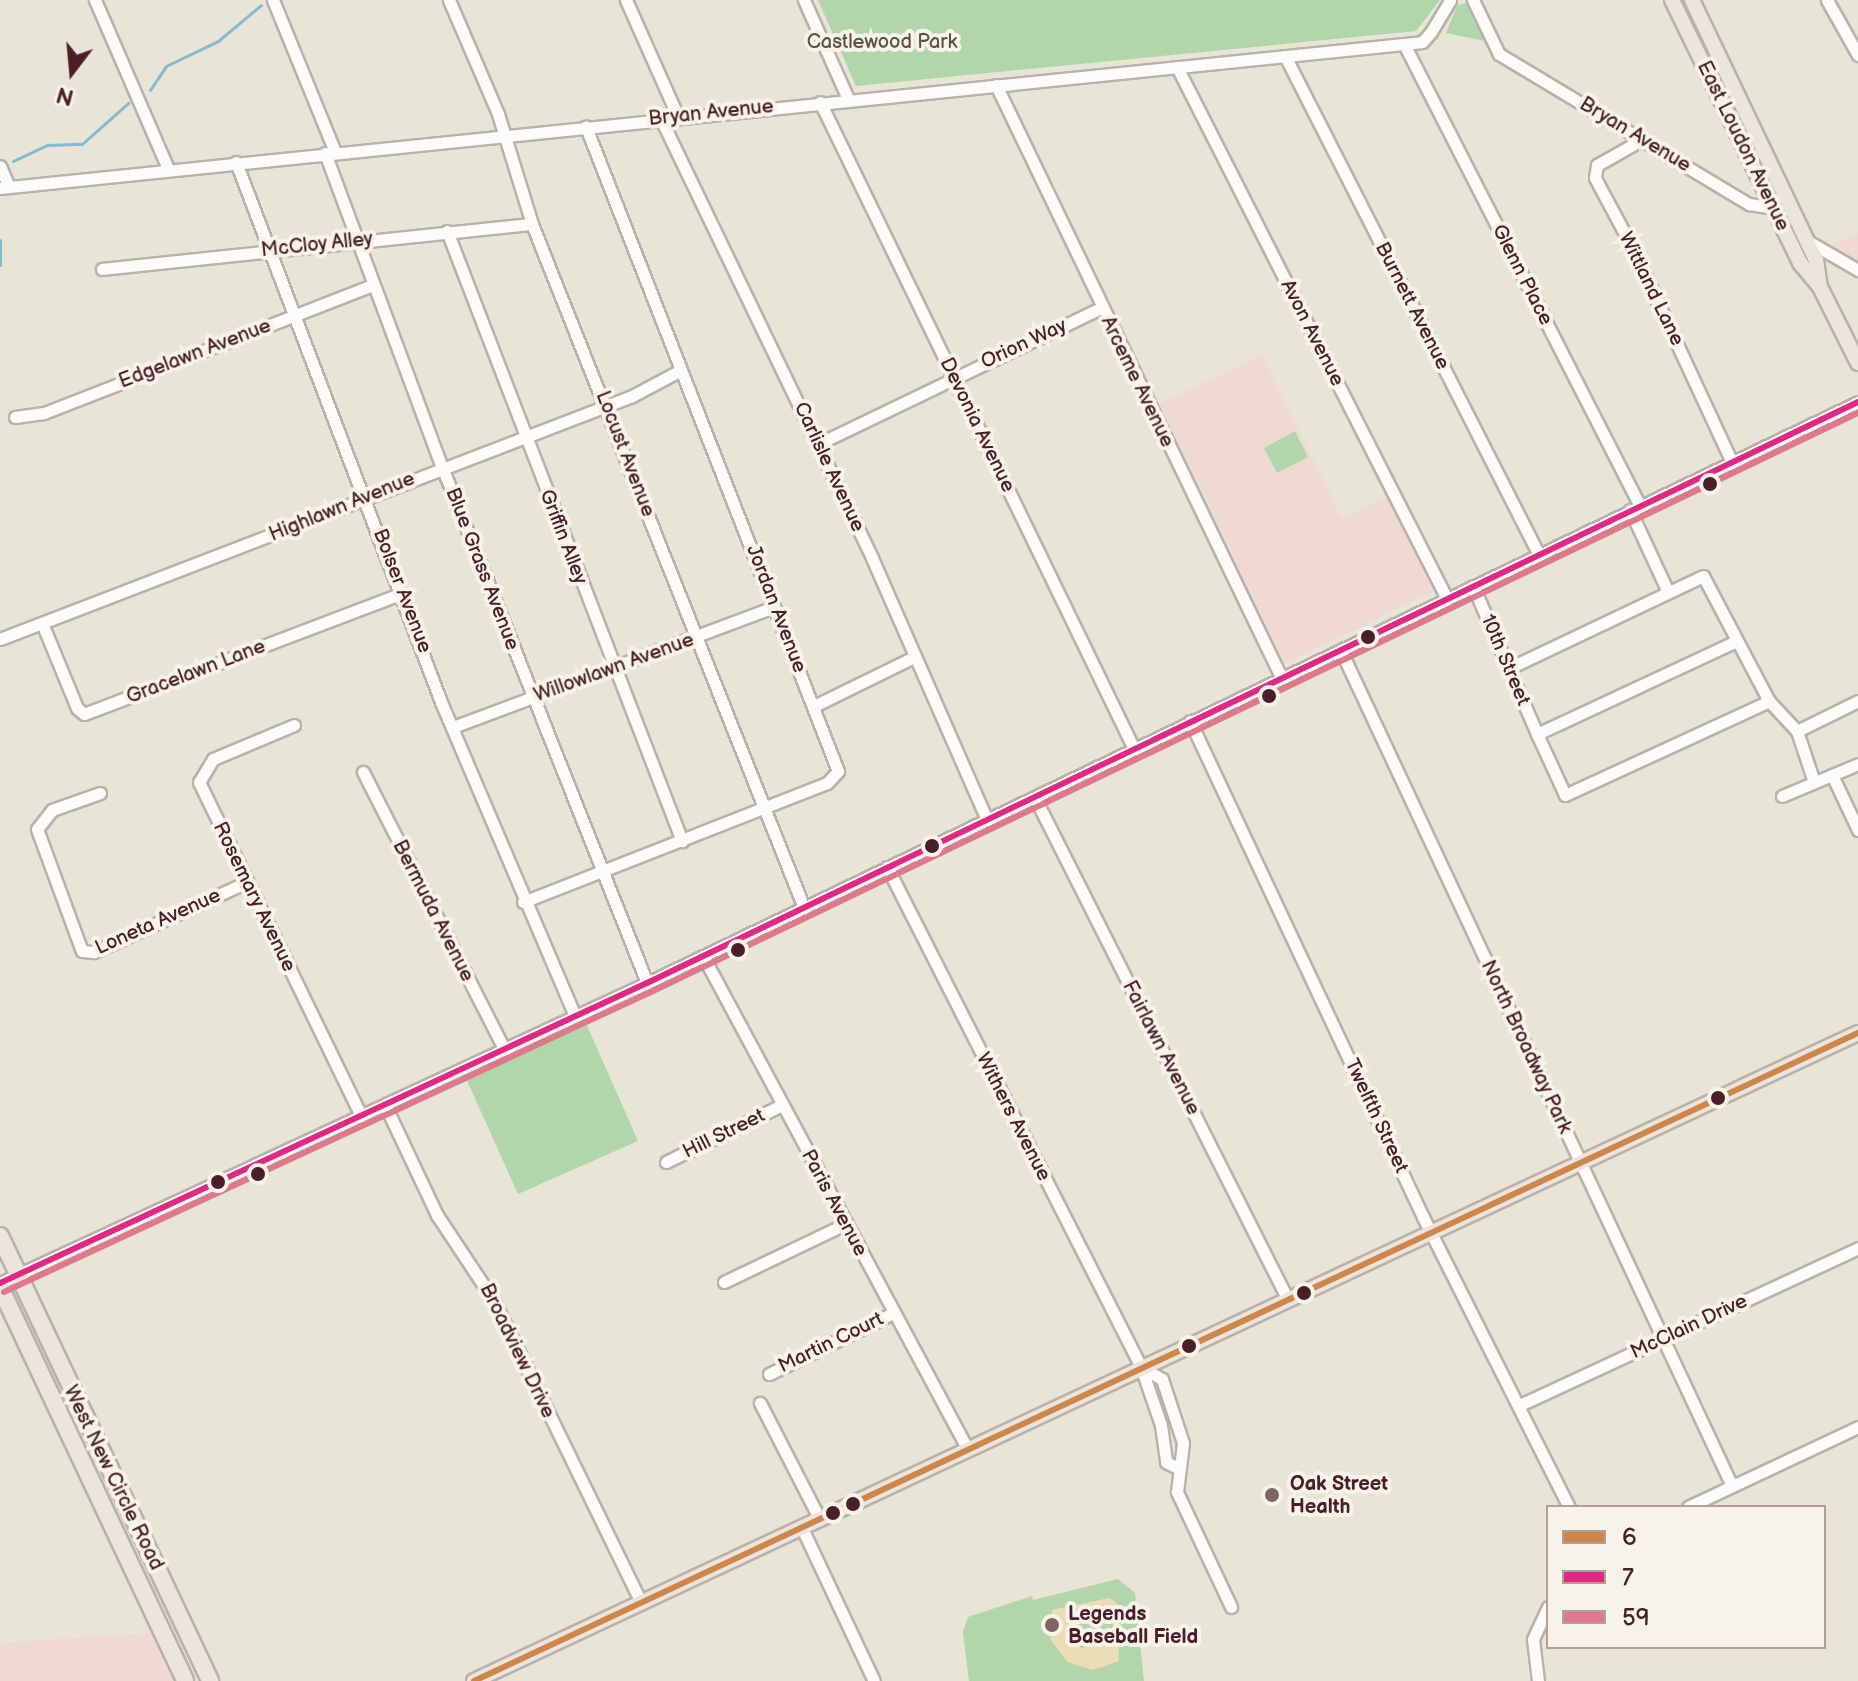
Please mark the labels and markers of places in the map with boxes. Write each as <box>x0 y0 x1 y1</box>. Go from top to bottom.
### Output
unlabelled marker <box>1702 476 1718 492</box>
unlabelled marker <box>1360 629 1376 645</box>
unlabelled marker <box>1261 688 1277 704</box>
unlabelled marker <box>924 838 940 854</box>
unlabelled marker <box>730 942 746 958</box>
unlabelled marker <box>1710 1090 1726 1106</box>
unlabelled marker <box>250 1166 266 1182</box>
unlabelled marker <box>210 1174 226 1190</box>
unlabelled marker <box>1296 1285 1312 1301</box>
unlabelled marker <box>1181 1338 1197 1354</box>
place label: Oak Street Health <box>1290 1472 1388 1519</box>
marker: Oak Street Health <box>1261 1484 1283 1506</box>
unlabelled marker <box>845 1496 861 1512</box>
unlabelled marker <box>825 1505 841 1521</box>
place label: Legends Baseball Field <box>1068 1602 1198 1649</box>
marker: Legends Baseball Field <box>1043 1616 1061 1634</box>

